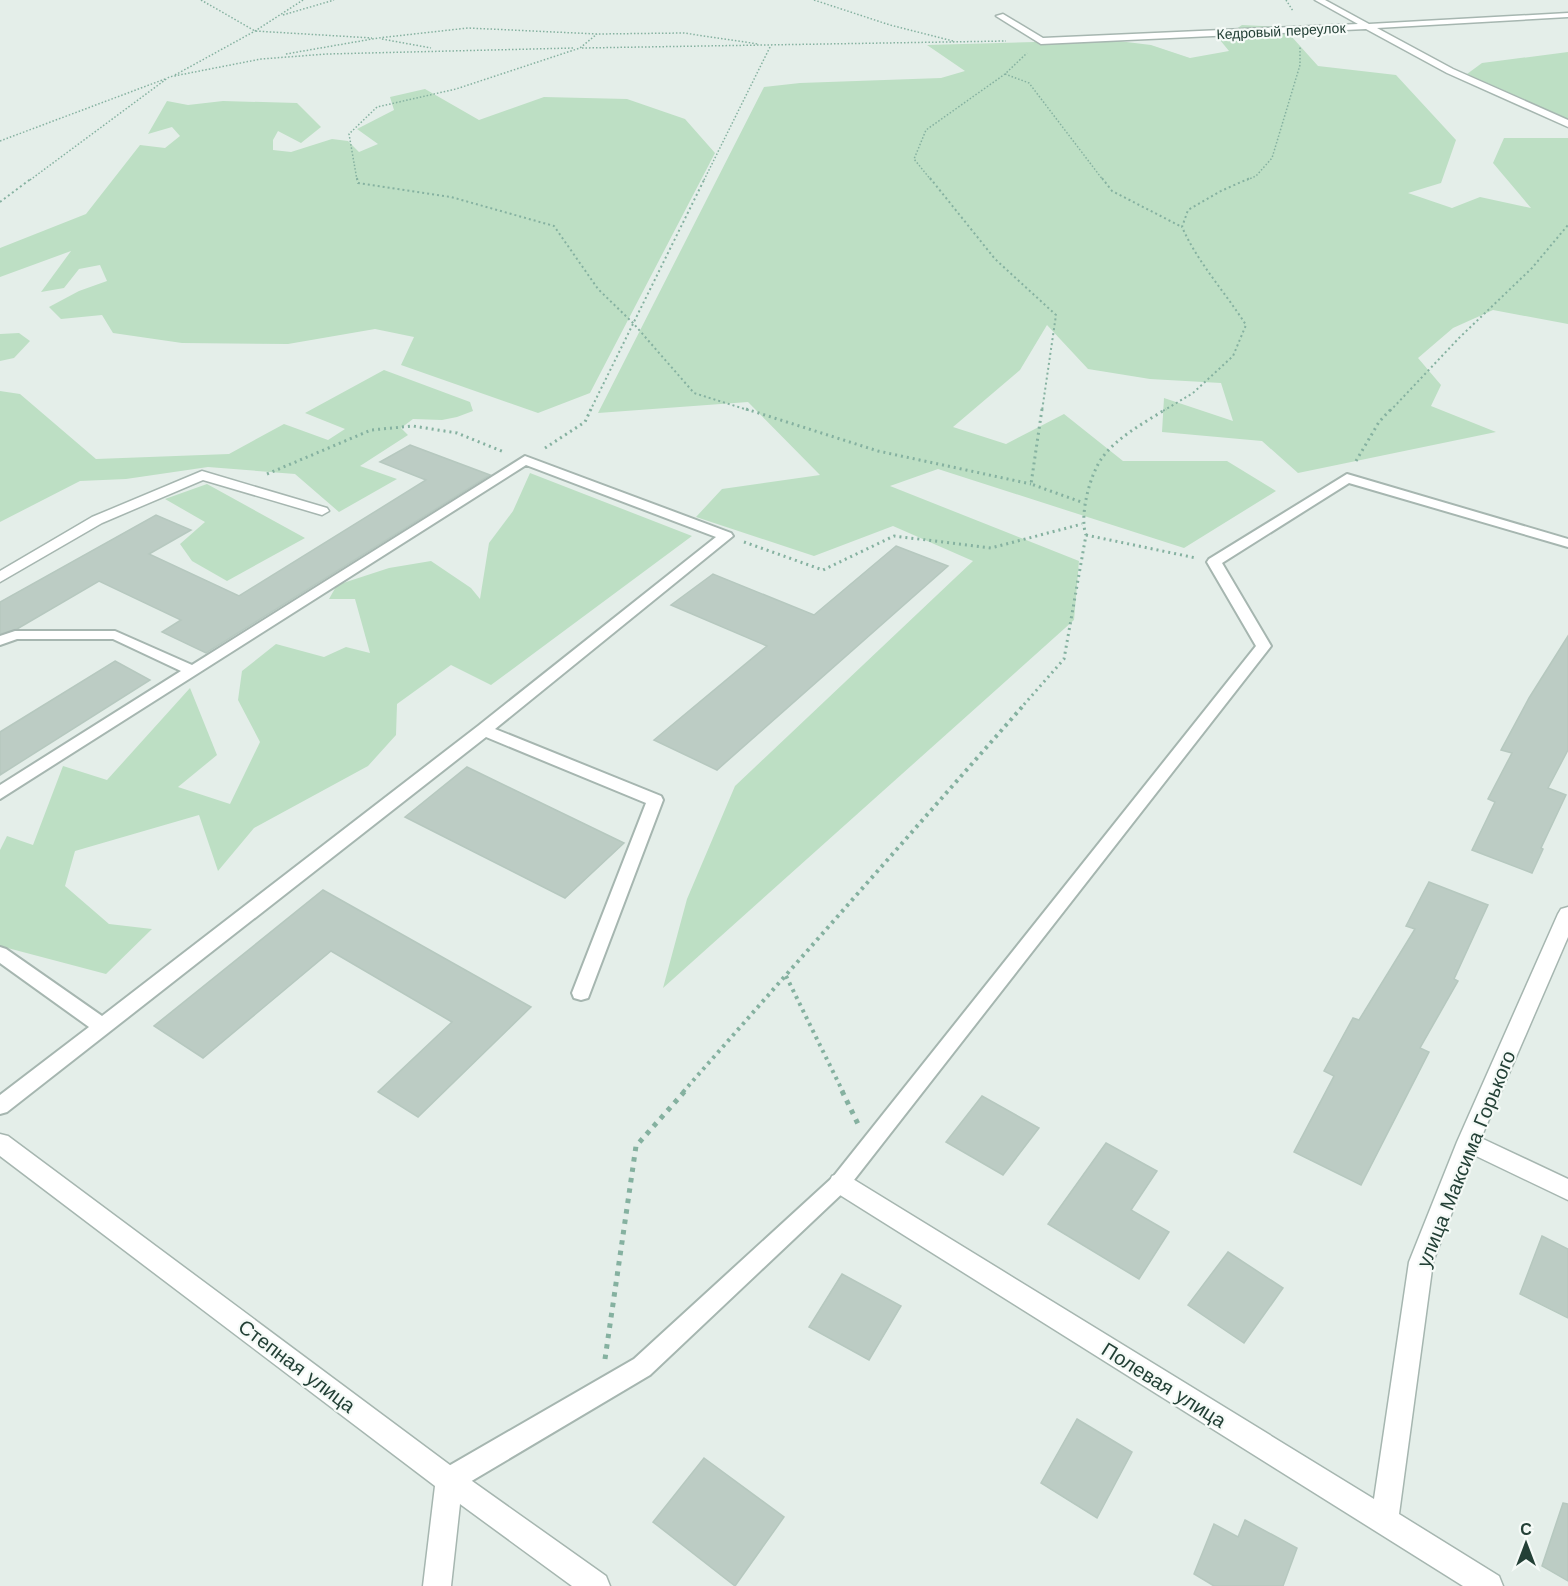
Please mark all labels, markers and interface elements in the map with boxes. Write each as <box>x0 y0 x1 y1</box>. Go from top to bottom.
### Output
street label: Кедровый переулок <box>1216 20 1347 42</box>
street label: улица Максима Горького <box>1411 1047 1521 1271</box>
street label: Степная улица <box>234 1314 361 1418</box>
street label: Полевая улица <box>1097 1337 1231 1433</box>
north arrow <box>1496 1514 1556 1574</box>
text: С <box>1520 1520 1532 1539</box>

